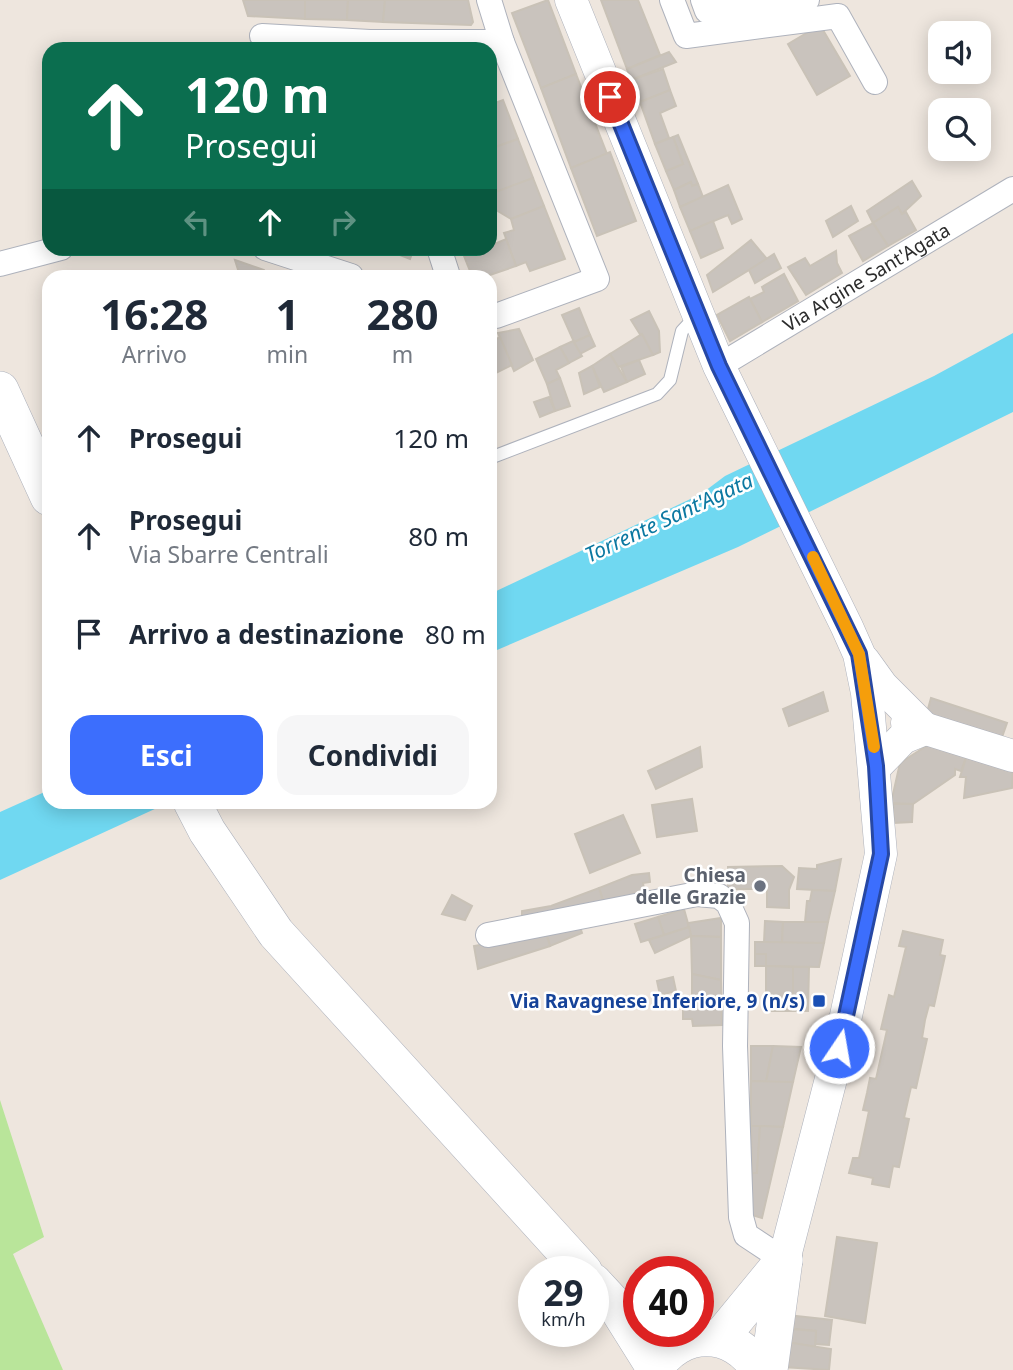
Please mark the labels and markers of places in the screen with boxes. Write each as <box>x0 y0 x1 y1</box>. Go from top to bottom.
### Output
pin <box>580 67 640 127</box>
place label: Chiesa delle Grazie <box>635 862 746 910</box>
marker: Chiesa delle Grazie <box>752 878 768 894</box>
place label: Via Ravagnese Inferiore, 9 (n/s) <box>510 988 805 1014</box>
marker: Via Ravagnese Inferiore, 9 (n/s) <box>811 993 827 1009</box>

